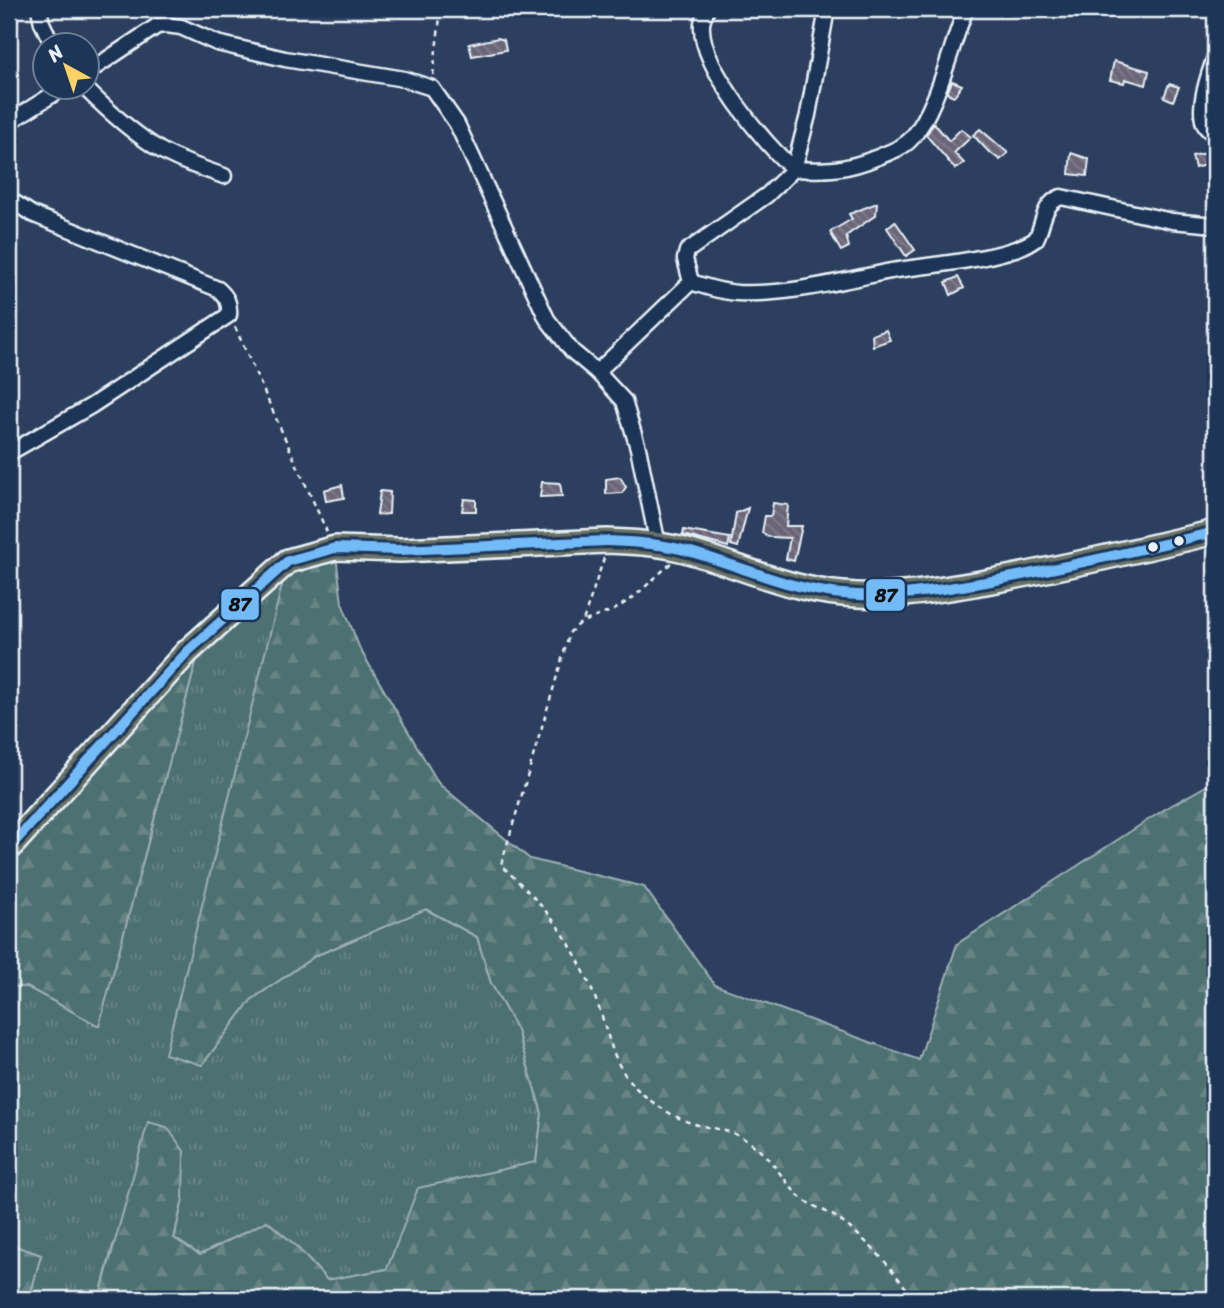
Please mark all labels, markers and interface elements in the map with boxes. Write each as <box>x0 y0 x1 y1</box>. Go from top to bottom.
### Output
north arrow <box>32 32 102 102</box>
text: N <box>39 36 72 71</box>
unlabelled marker <box>1172 534 1186 548</box>
unlabelled marker <box>1146 540 1160 554</box>
line badge: 87 <box>865 578 906 612</box>
text: 87 <box>874 579 899 612</box>
line badge: 87 <box>220 588 260 621</box>
text: 87 <box>228 588 253 621</box>

